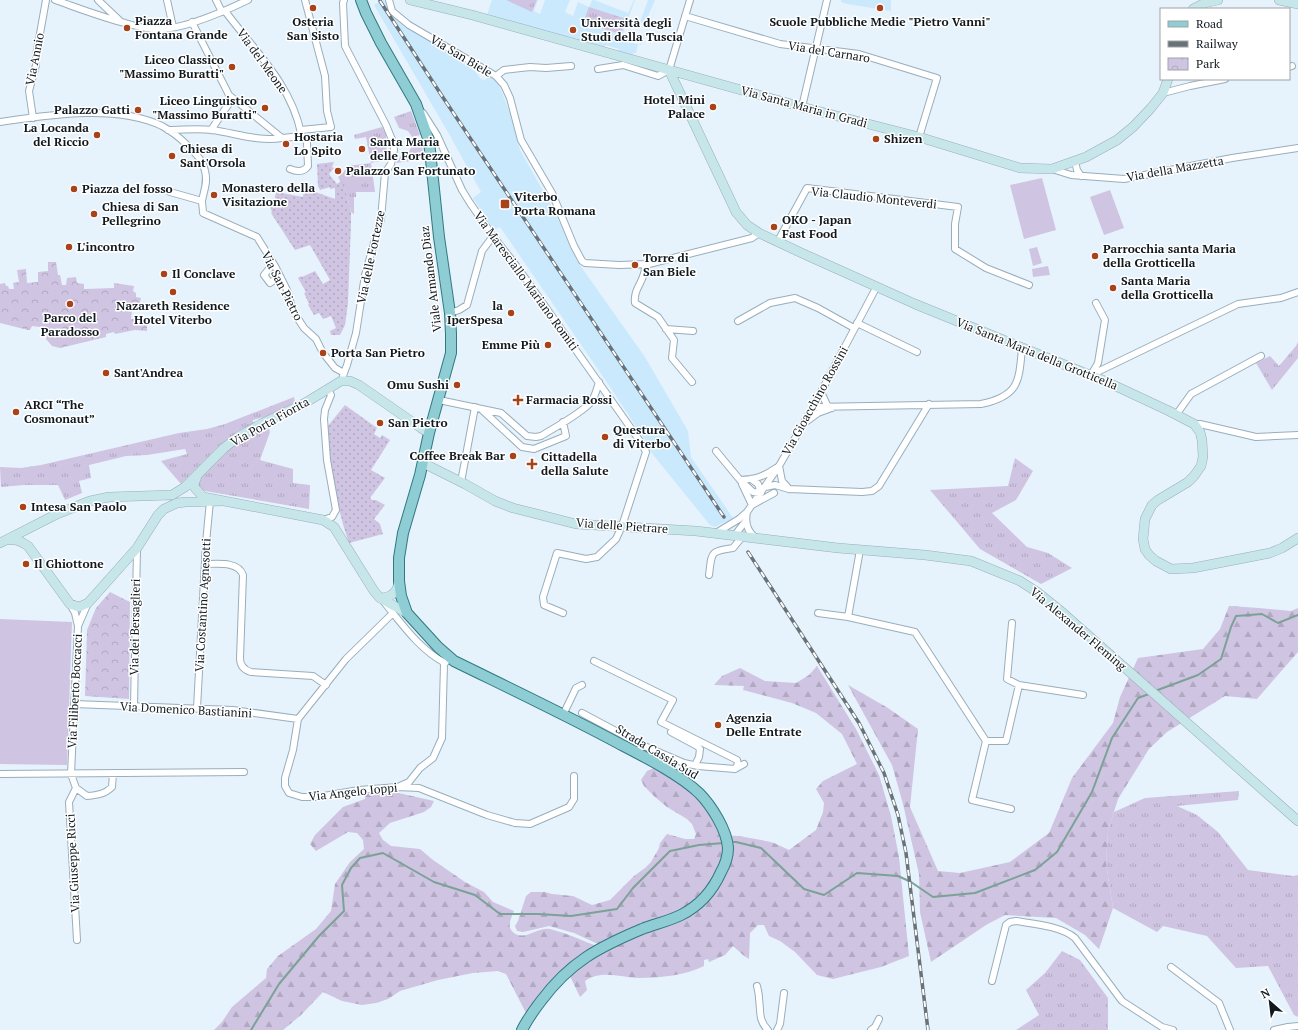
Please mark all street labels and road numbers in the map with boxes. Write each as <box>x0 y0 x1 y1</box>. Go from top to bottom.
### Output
street label: Via del Meone <box>234 25 291 96</box>
street label: Via Annio <box>22 31 47 86</box>
street label: Via San Biele <box>427 31 495 80</box>
street label: Via del Carnaro <box>787 38 872 65</box>
street label: Via Santa Maria in Gradi <box>739 82 869 131</box>
street label: Via della Mazzetta <box>1125 153 1225 184</box>
street label: Via Claudio Monteverdi <box>811 183 938 212</box>
street label: Via Maresciallo Mariano Romiti <box>471 208 582 354</box>
street label: Via delle Fortezze <box>353 209 388 305</box>
street label: Viale Armando Diaz <box>417 225 444 333</box>
street label: Via San Pietro <box>259 249 307 323</box>
street label: Via Santa Maria della Grotticella <box>954 314 1120 393</box>
street label: Via Gioacchino Rossini <box>778 343 851 458</box>
street label: Via Porta Fiorita <box>228 394 312 449</box>
street label: Via delle Pietrare <box>576 515 669 536</box>
street label: Via Costantino Agnesotti <box>192 537 214 672</box>
street label: Via dei Bersaglieri <box>126 578 143 676</box>
street label: Via Alexander Fleming <box>1027 584 1130 674</box>
street label: Via Filiberto Boccacci <box>64 633 85 749</box>
street label: Via Domenico Bastianini <box>120 699 253 720</box>
street label: Strada Cassia Sud <box>613 721 702 782</box>
street label: Via Angelo Ioppi <box>308 779 399 804</box>
street label: Via Giuseppe Ricci <box>62 813 83 913</box>

